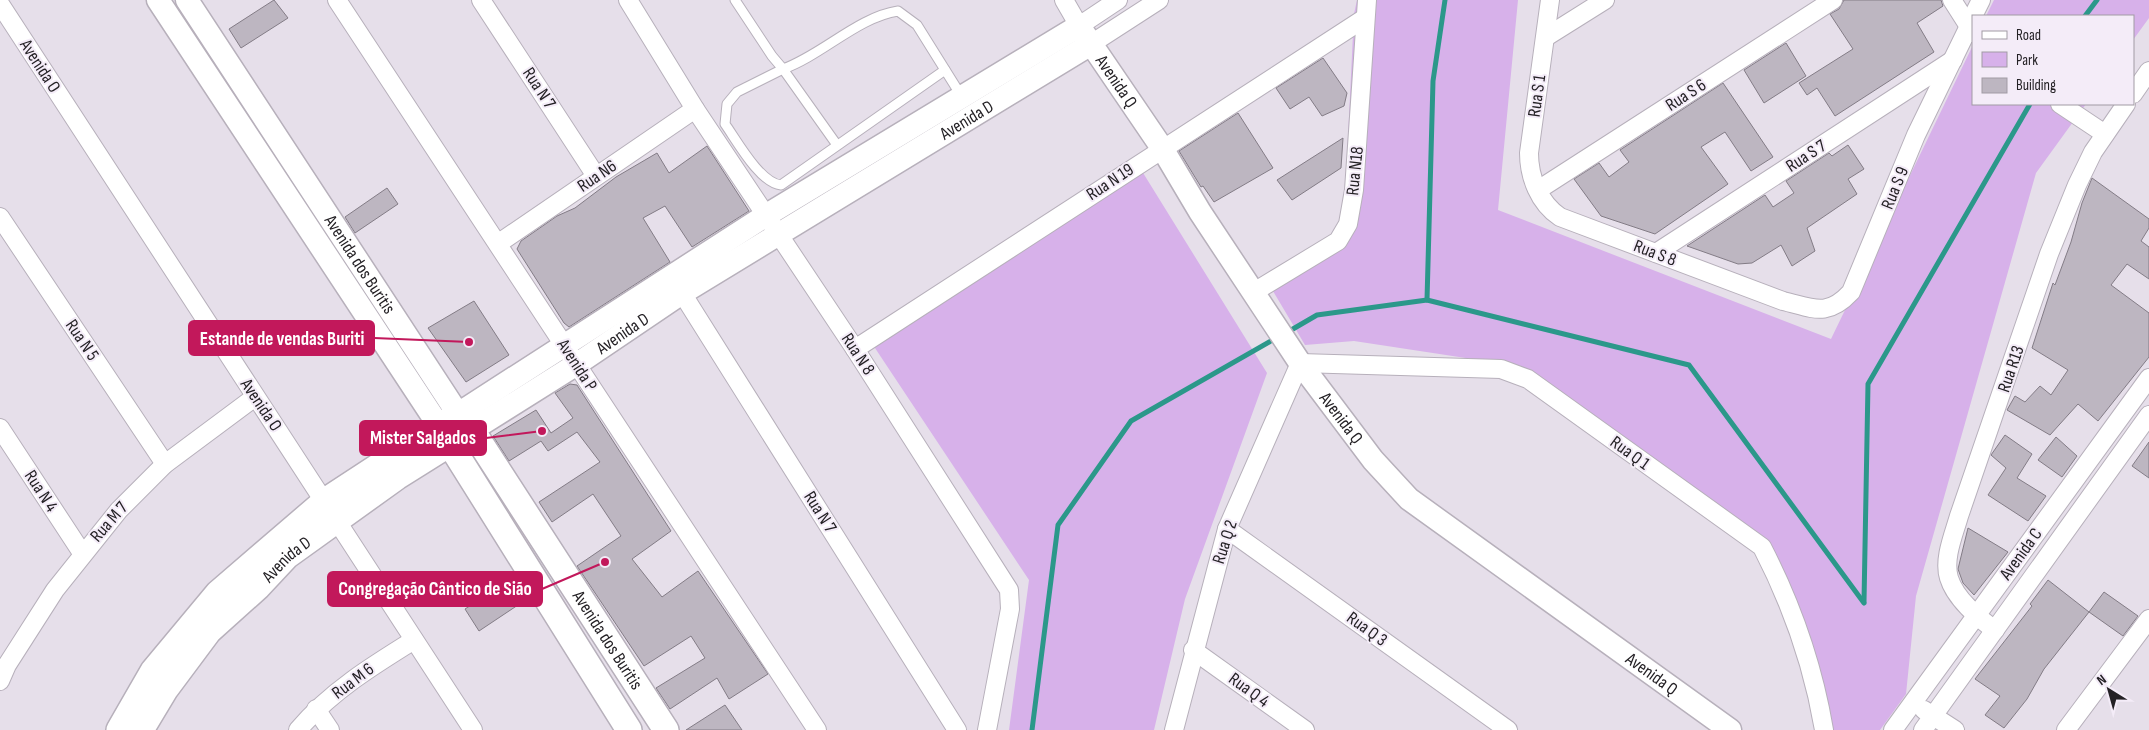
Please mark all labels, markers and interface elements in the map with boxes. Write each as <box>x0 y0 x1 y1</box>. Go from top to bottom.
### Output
legend <box>1972 15 2134 105</box>
text: Road <box>2016 26 2041 45</box>
street label: Avenida O <box>15 35 65 96</box>
street label: Avenida Q <box>1091 50 1142 112</box>
text: Park <box>2016 51 2038 70</box>
street label: Rua N 7 <box>518 63 560 113</box>
street label: Rua S 1 <box>1524 73 1550 119</box>
street label: Rua S 6 <box>1662 74 1710 116</box>
text: Building <box>2016 76 2056 95</box>
street label: Avenida D <box>935 95 997 145</box>
street label: Rua S 7 <box>1782 135 1831 177</box>
street label: Rua N18 <box>1342 145 1368 196</box>
street label: Rua N6 <box>573 155 621 197</box>
street label: Rua N 19 <box>1082 159 1138 205</box>
street label: Rua S 9 <box>1877 164 1913 212</box>
street label: Avenida dos Buritis <box>320 210 400 318</box>
street label: Rua S 8 <box>1631 235 1679 271</box>
street label: Avenida D <box>591 308 653 359</box>
street label: Rua N 5 <box>61 316 103 364</box>
callout: Estande de vendas Buriti <box>189 321 374 355</box>
text: Estande de vendas Buriti <box>200 328 364 351</box>
street label: Rua N 8 <box>837 329 879 379</box>
street label: Avenida P <box>552 334 602 395</box>
street label: Rua R13 <box>1993 343 2029 395</box>
street label: Avenida O <box>235 374 286 435</box>
street label: Avenida Q <box>1315 387 1367 448</box>
callout: Mister Salgados <box>360 421 486 455</box>
text: Mister Salgados <box>370 427 476 450</box>
street label: Rua Q 1 <box>1606 432 1654 475</box>
street label: Rua N 4 <box>20 466 62 516</box>
street label: Rua N 7 <box>799 487 841 537</box>
street label: Rua M 7 <box>86 497 133 546</box>
street label: Rua Q 2 <box>1208 517 1242 567</box>
street label: Avenida C <box>1995 524 2047 585</box>
street label: Avenida D <box>257 532 315 587</box>
callout: Congregação Cântico de Sião <box>328 572 542 606</box>
text: Congregação Cântico de Sião <box>338 578 532 601</box>
street label: Avenida dos Buritis <box>568 586 647 693</box>
street label: Rua Q 3 <box>1343 607 1391 651</box>
street label: Avenida Q <box>1621 648 1682 700</box>
street label: Rua M 6 <box>328 658 378 704</box>
north arrow <box>2084 665 2134 715</box>
street label: Rua Q 4 <box>1225 668 1274 712</box>
text: N <box>2093 671 2110 689</box>

